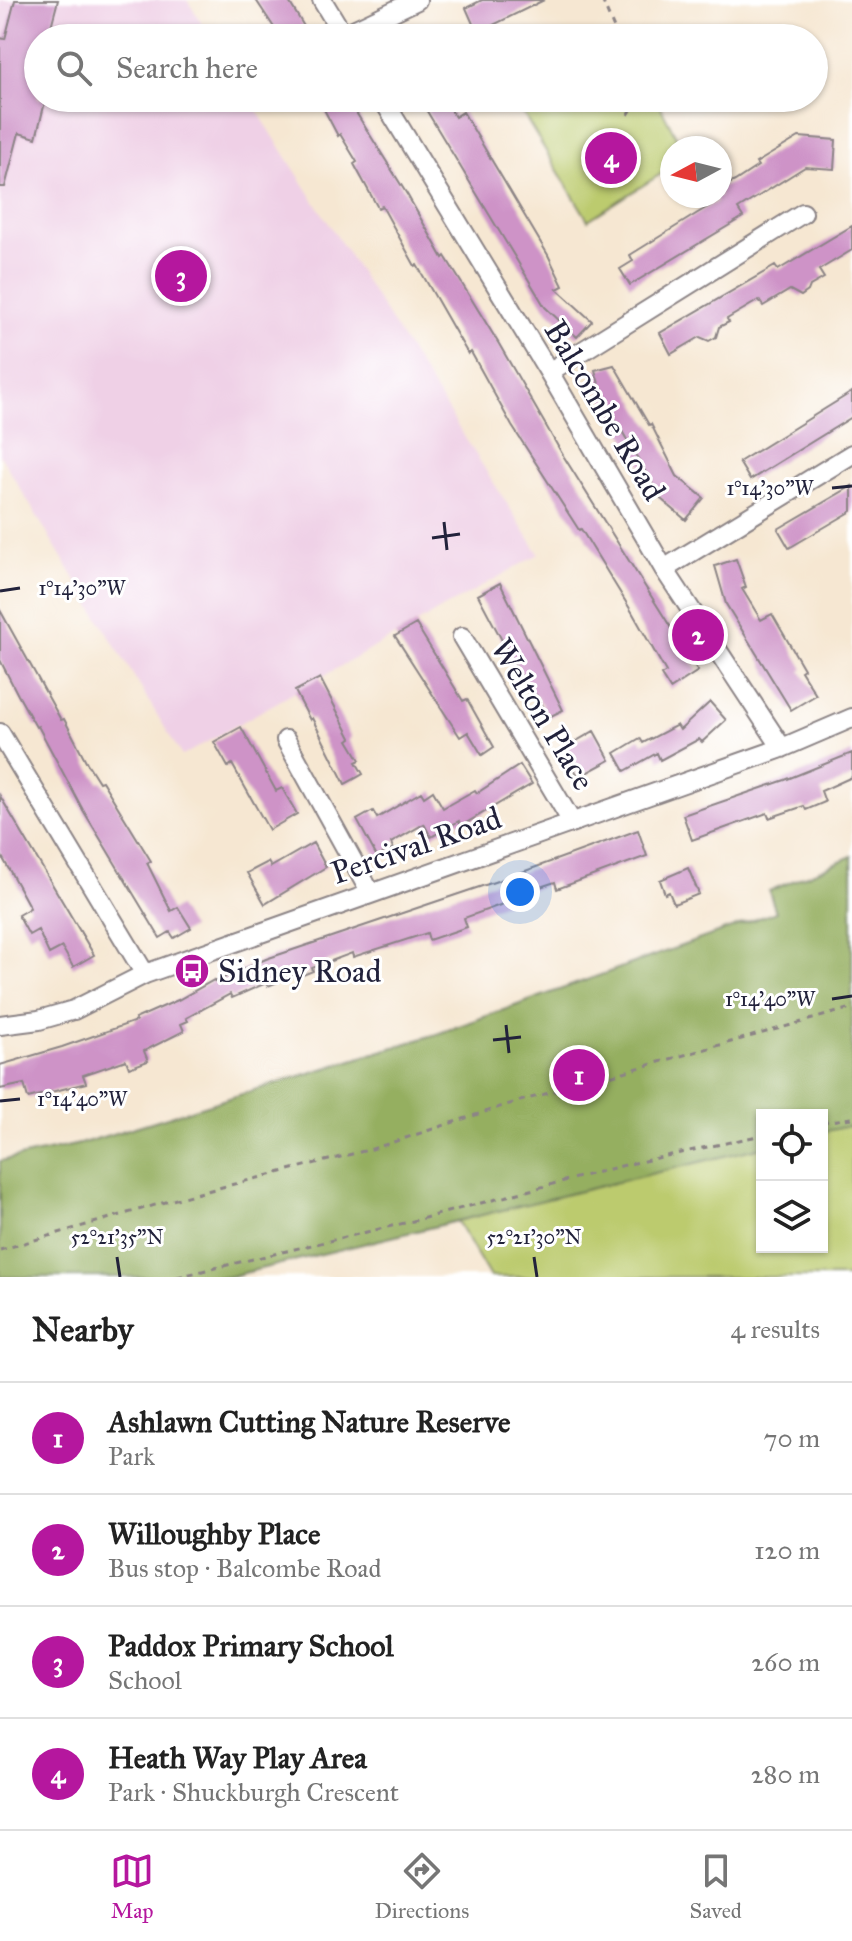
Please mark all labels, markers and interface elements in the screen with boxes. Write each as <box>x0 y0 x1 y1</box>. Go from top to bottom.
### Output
search box <box>24 24 828 112</box>
icon: search <box>52 46 96 90</box>
text: Search here <box>116 50 258 86</box>
pin: 4 <box>585 128 637 188</box>
north arrow <box>660 136 732 208</box>
pin: 3 <box>155 246 207 306</box>
street label: Balcombe Road <box>535 313 674 508</box>
text: 1°14'30"W <box>726 476 815 500</box>
text: 1°14'30"W <box>38 576 127 600</box>
pin: 2 <box>672 605 724 665</box>
street label: Welton Place <box>482 631 603 797</box>
street label: Percival Road <box>326 798 506 893</box>
your location <box>500 872 540 912</box>
bus stop icon: Sidney Road <box>173 952 211 990</box>
place label: Sidney Road <box>218 952 382 991</box>
text: 1°14'40"W <box>725 987 816 1011</box>
pin: 1 <box>553 1045 605 1105</box>
text: 1°14'40"W <box>37 1087 128 1111</box>
map controls <box>756 1109 828 1253</box>
button: locate <box>756 1109 828 1181</box>
button: layers <box>756 1181 828 1253</box>
text: 52°21'35"N <box>71 1225 163 1249</box>
text: 52°21'30"N <box>486 1225 582 1249</box>
text: Nearby <box>32 1309 134 1350</box>
text: 4 results <box>731 1313 820 1345</box>
text: Ashlawn Cutting Nature Reserve <box>108 1404 510 1440</box>
text: 1 <box>53 1422 63 1454</box>
text: 70 m <box>764 1422 820 1454</box>
text: Park <box>108 1440 155 1472</box>
text: Willoughby Place <box>108 1516 321 1552</box>
text: 2 <box>52 1534 64 1566</box>
text: 120 m <box>754 1534 820 1566</box>
text: Bus stop · Balcombe Road <box>108 1552 381 1584</box>
text: Paddox Primary School <box>108 1628 394 1664</box>
text: 3 <box>53 1646 63 1678</box>
text: 260 m <box>751 1646 820 1678</box>
text: School <box>108 1664 182 1696</box>
text: Heath Way Play Area <box>108 1740 367 1776</box>
text: 4 <box>51 1758 65 1790</box>
text: 280 m <box>751 1758 820 1790</box>
text: Park · Shuckburgh Crescent <box>108 1776 399 1808</box>
tab: Map <box>110 1849 154 1924</box>
tab: Directions <box>374 1849 469 1924</box>
tab: Saved <box>690 1849 742 1924</box>

